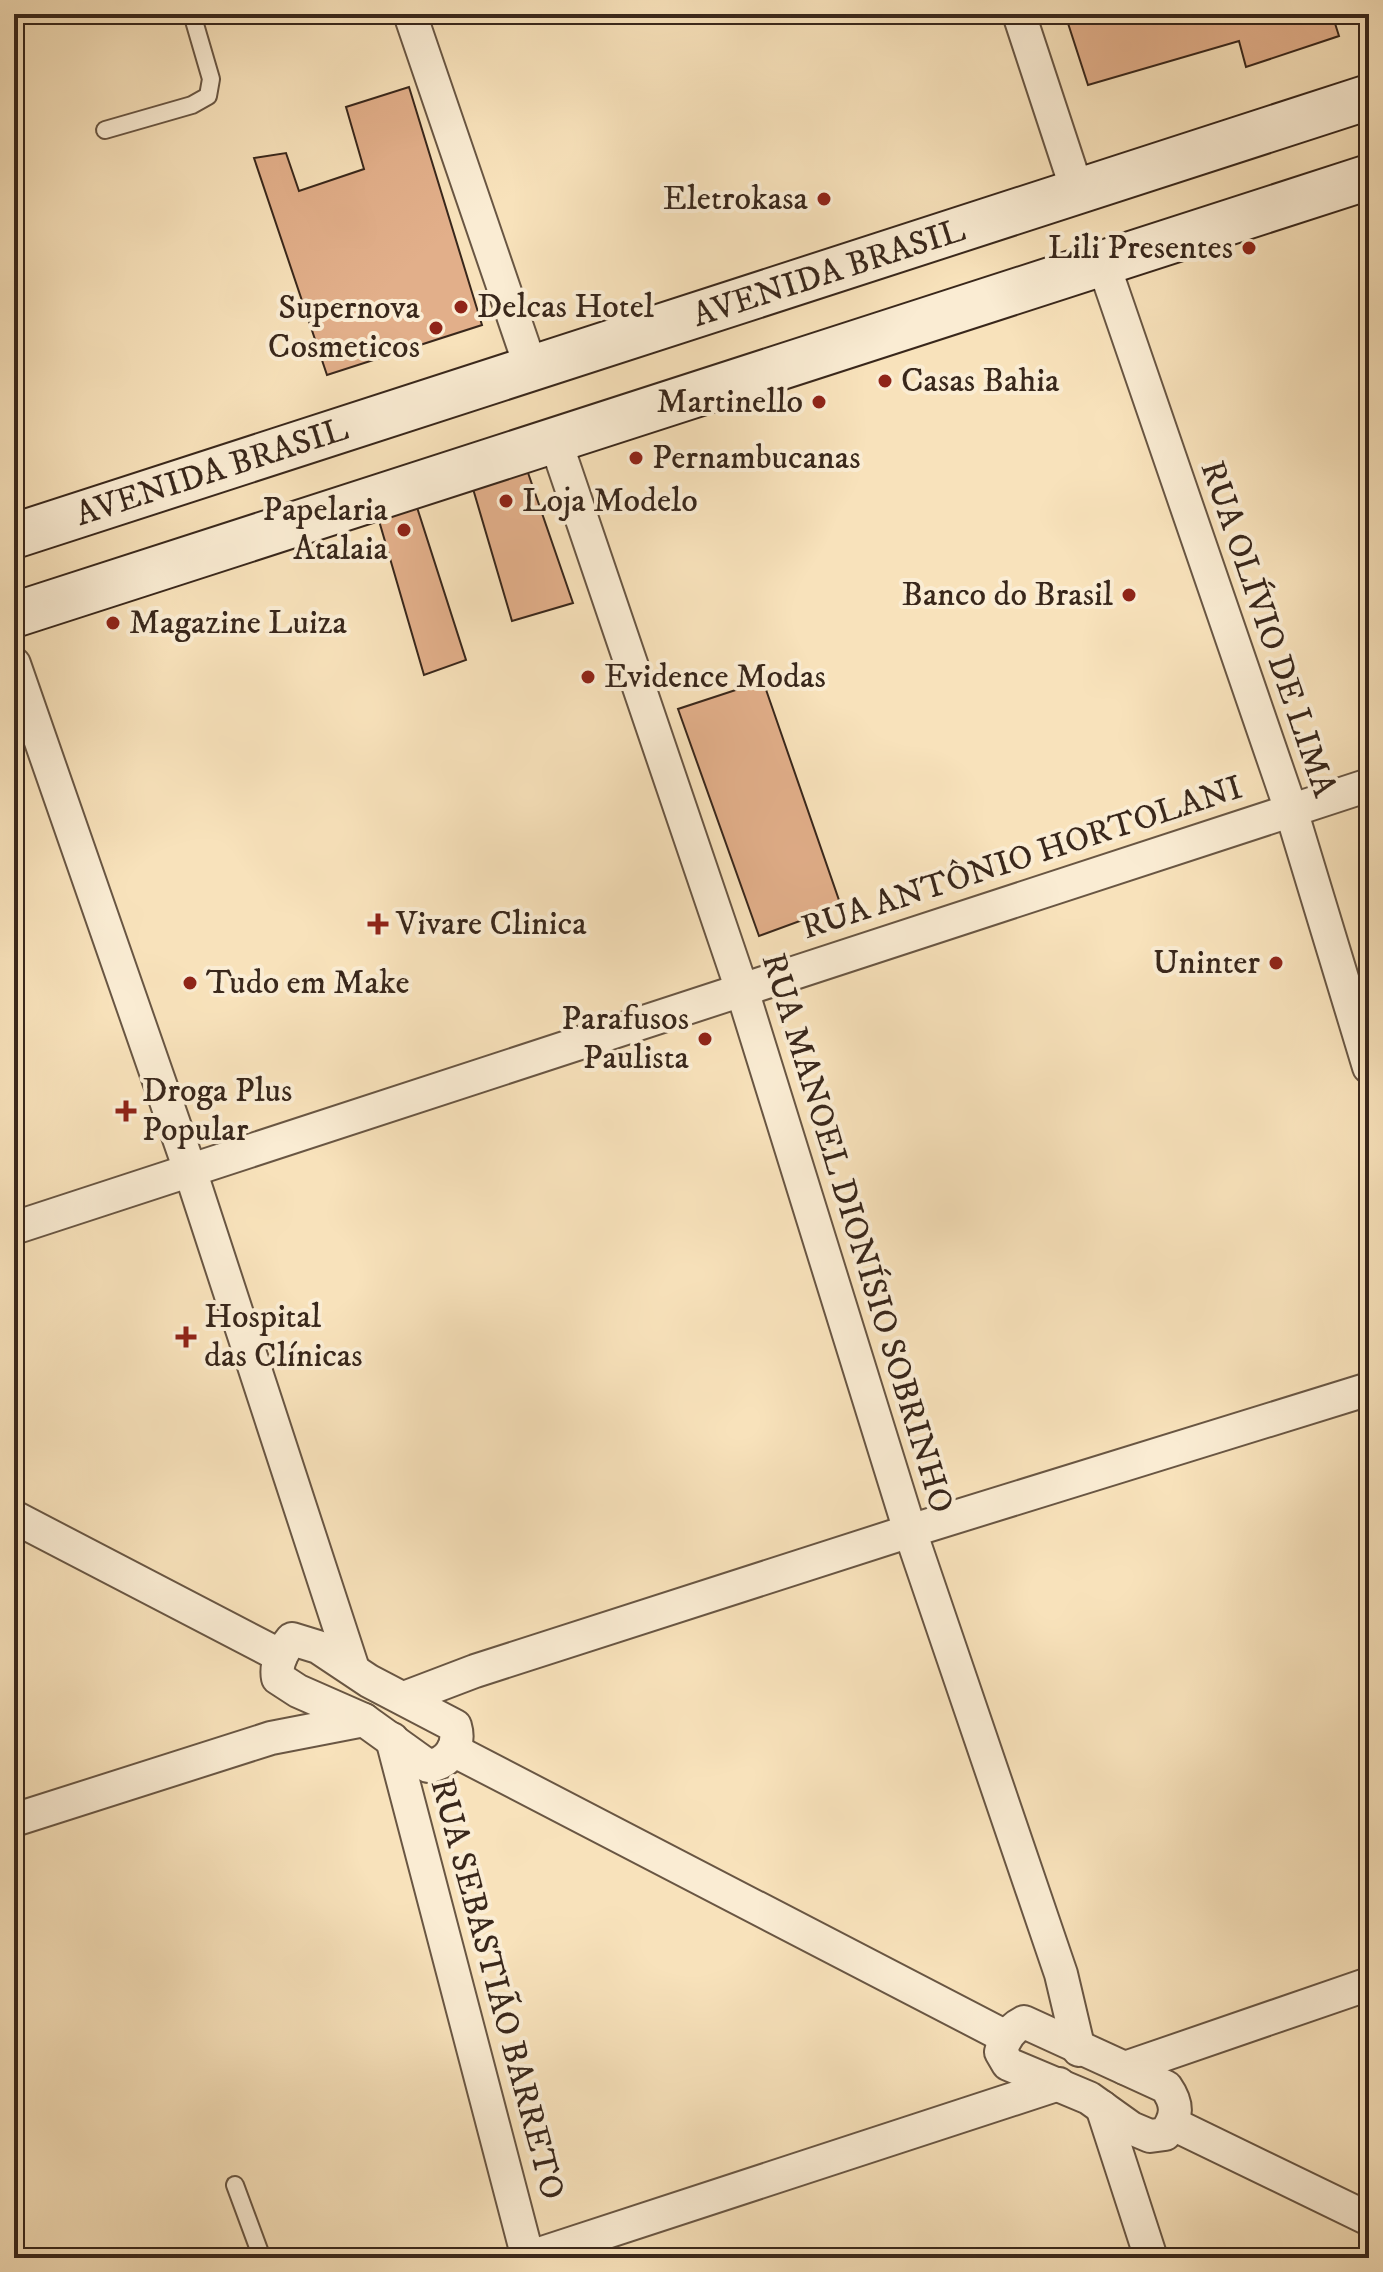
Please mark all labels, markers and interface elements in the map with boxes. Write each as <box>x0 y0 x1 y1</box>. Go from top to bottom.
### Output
place label: Eletrokasa <box>663 178 809 220</box>
marker: Eletrokasa <box>815 190 833 208</box>
street label: AVENIDA BRASIL <box>687 209 971 337</box>
place label: Lili Presentes <box>1048 227 1233 269</box>
marker: Lili Presentes <box>1240 239 1258 257</box>
place label: Delcas Hotel <box>477 286 655 328</box>
place label: Supernova Cosmeticos <box>268 287 421 368</box>
marker: Delcas Hotel <box>452 298 470 316</box>
marker: Supernova Cosmeticos <box>427 319 445 337</box>
place label: Casas Bahia <box>901 360 1060 402</box>
marker: Casas Bahia <box>876 372 894 390</box>
place label: Martinello <box>657 381 803 423</box>
marker: Martinello <box>810 393 828 411</box>
street label: AVENIDA BRASIL <box>70 408 354 536</box>
place label: Pernambucanas <box>652 437 861 479</box>
marker: Pernambucanas <box>627 449 645 467</box>
street label: RUA OLÍVIO DE LIMA <box>1191 455 1345 803</box>
place label: Loja Modelo <box>522 480 698 522</box>
place label: Papelaria Atalaia <box>262 489 389 570</box>
marker: Loja Modelo <box>497 492 515 510</box>
marker: Papelaria Atalaia <box>395 521 413 539</box>
place label: Banco do Brasil <box>901 574 1114 616</box>
marker: Banco do Brasil <box>1120 586 1138 604</box>
place label: Magazine Luiza <box>129 602 347 644</box>
marker: Magazine Luiza <box>104 614 122 632</box>
place label: Evidence Modas <box>604 656 826 698</box>
marker: Evidence Modas <box>579 668 597 686</box>
street label: RUA ANTÔNIO HORTOLANI <box>796 767 1248 949</box>
place label: Vivare Clinica <box>395 903 587 945</box>
marker: Vivare Clinica <box>367 913 389 935</box>
place label: Uninter <box>1153 942 1260 984</box>
street label: RUA MANOEL DIONÍSIO SOBRINHO <box>752 948 962 1518</box>
marker: Uninter <box>1267 954 1285 972</box>
place label: Tudo em Make <box>206 962 410 1004</box>
marker: Tudo em Make <box>181 974 199 992</box>
place label: Parafusos Paulista <box>561 998 690 1079</box>
marker: Parafusos Paulista <box>696 1030 714 1048</box>
place label: Droga Plus Popular <box>142 1070 292 1151</box>
marker: Droga Plus Popular <box>117 1102 135 1120</box>
place label: Hospital das Clínicas <box>204 1296 363 1377</box>
marker: Hospital das Clínicas <box>175 1326 197 1348</box>
street label: RUA SEBASTIÃO BARRETO <box>421 1774 573 2204</box>

